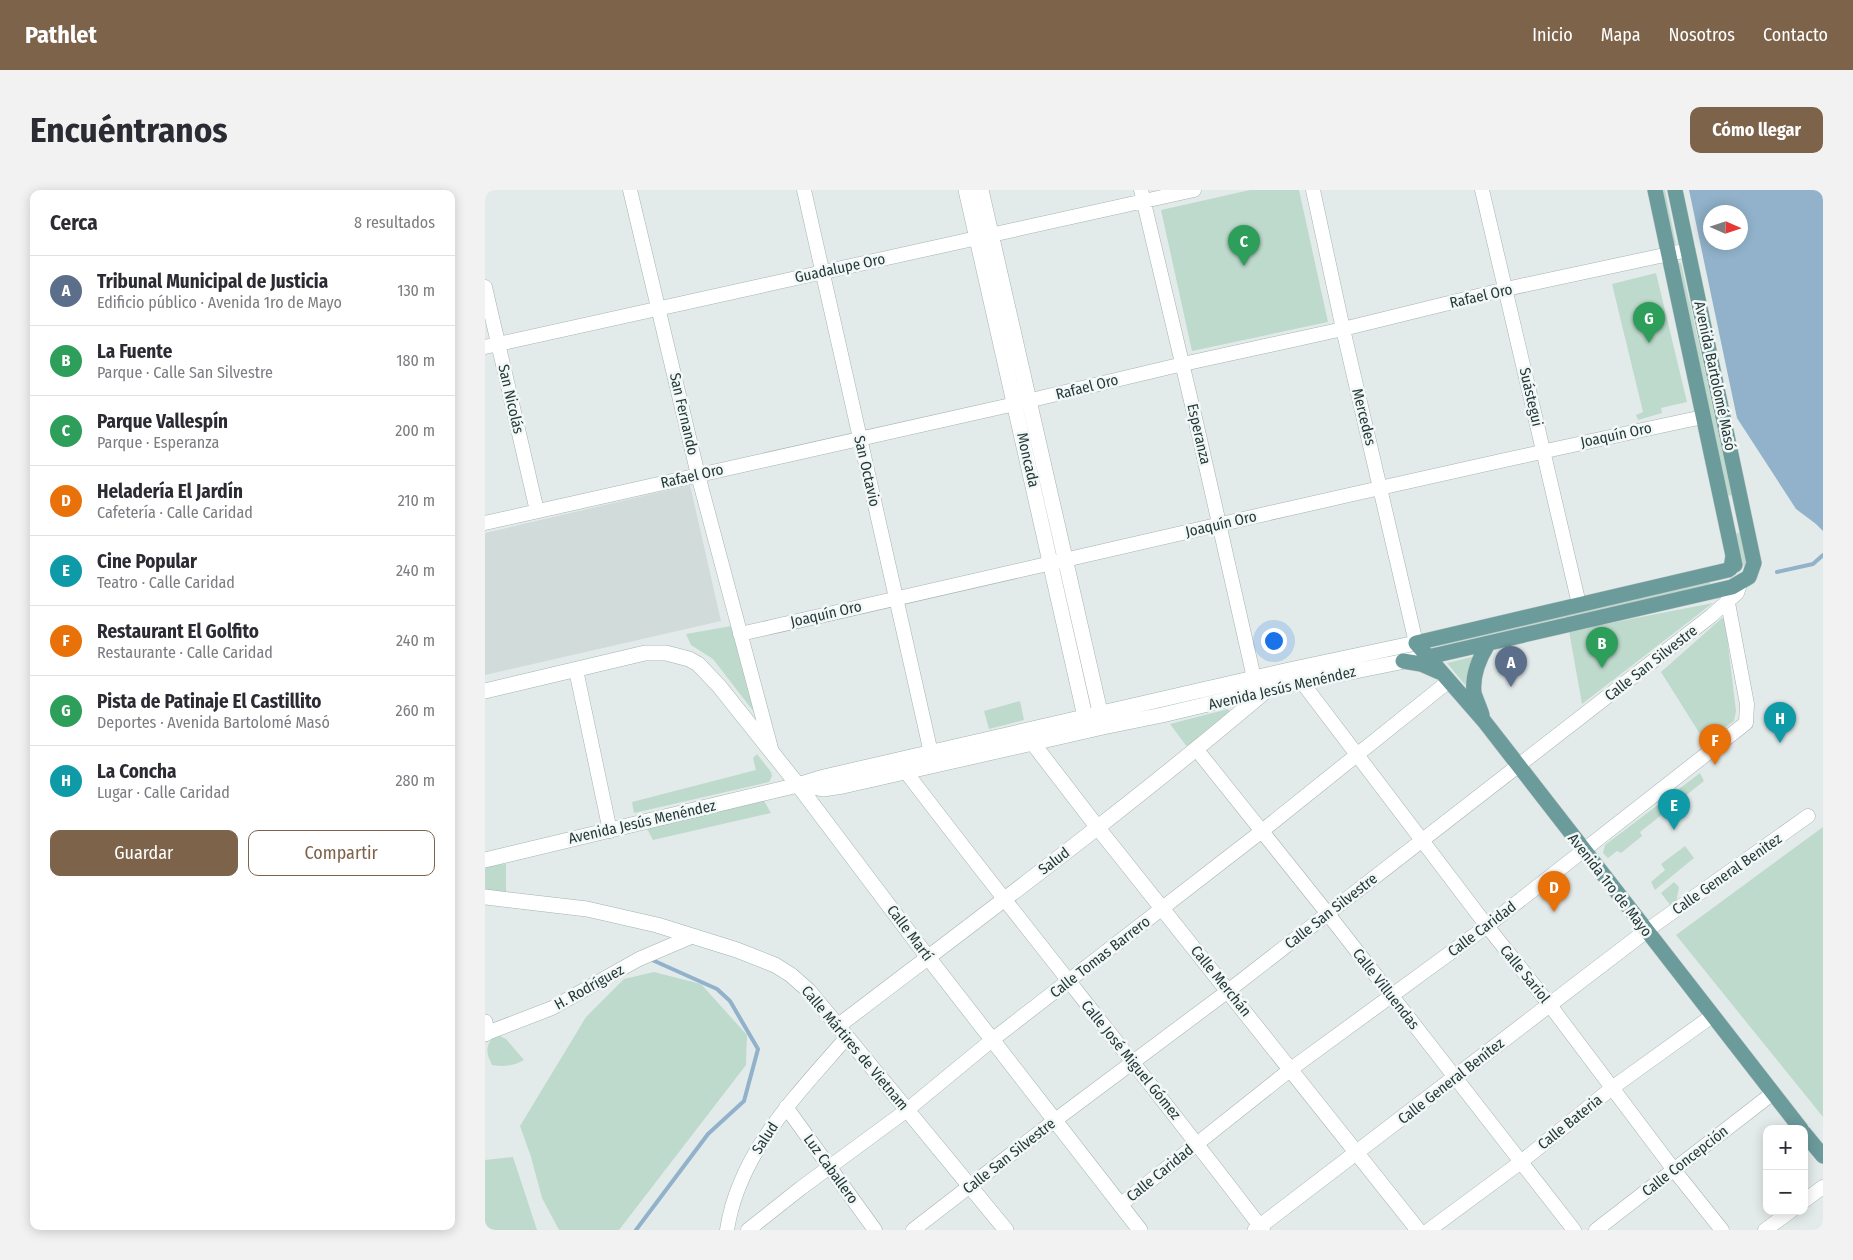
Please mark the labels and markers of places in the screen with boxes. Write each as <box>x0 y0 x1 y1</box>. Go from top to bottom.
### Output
pin: C <box>1228 225 1260 266</box>
pin: G <box>1633 302 1665 343</box>
pin: B <box>1586 627 1618 668</box>
pin: A <box>1495 646 1527 687</box>
pin: H <box>1764 702 1796 743</box>
pin: F <box>1699 724 1731 765</box>
pin: E <box>1658 789 1690 830</box>
pin: D <box>1538 871 1570 912</box>

